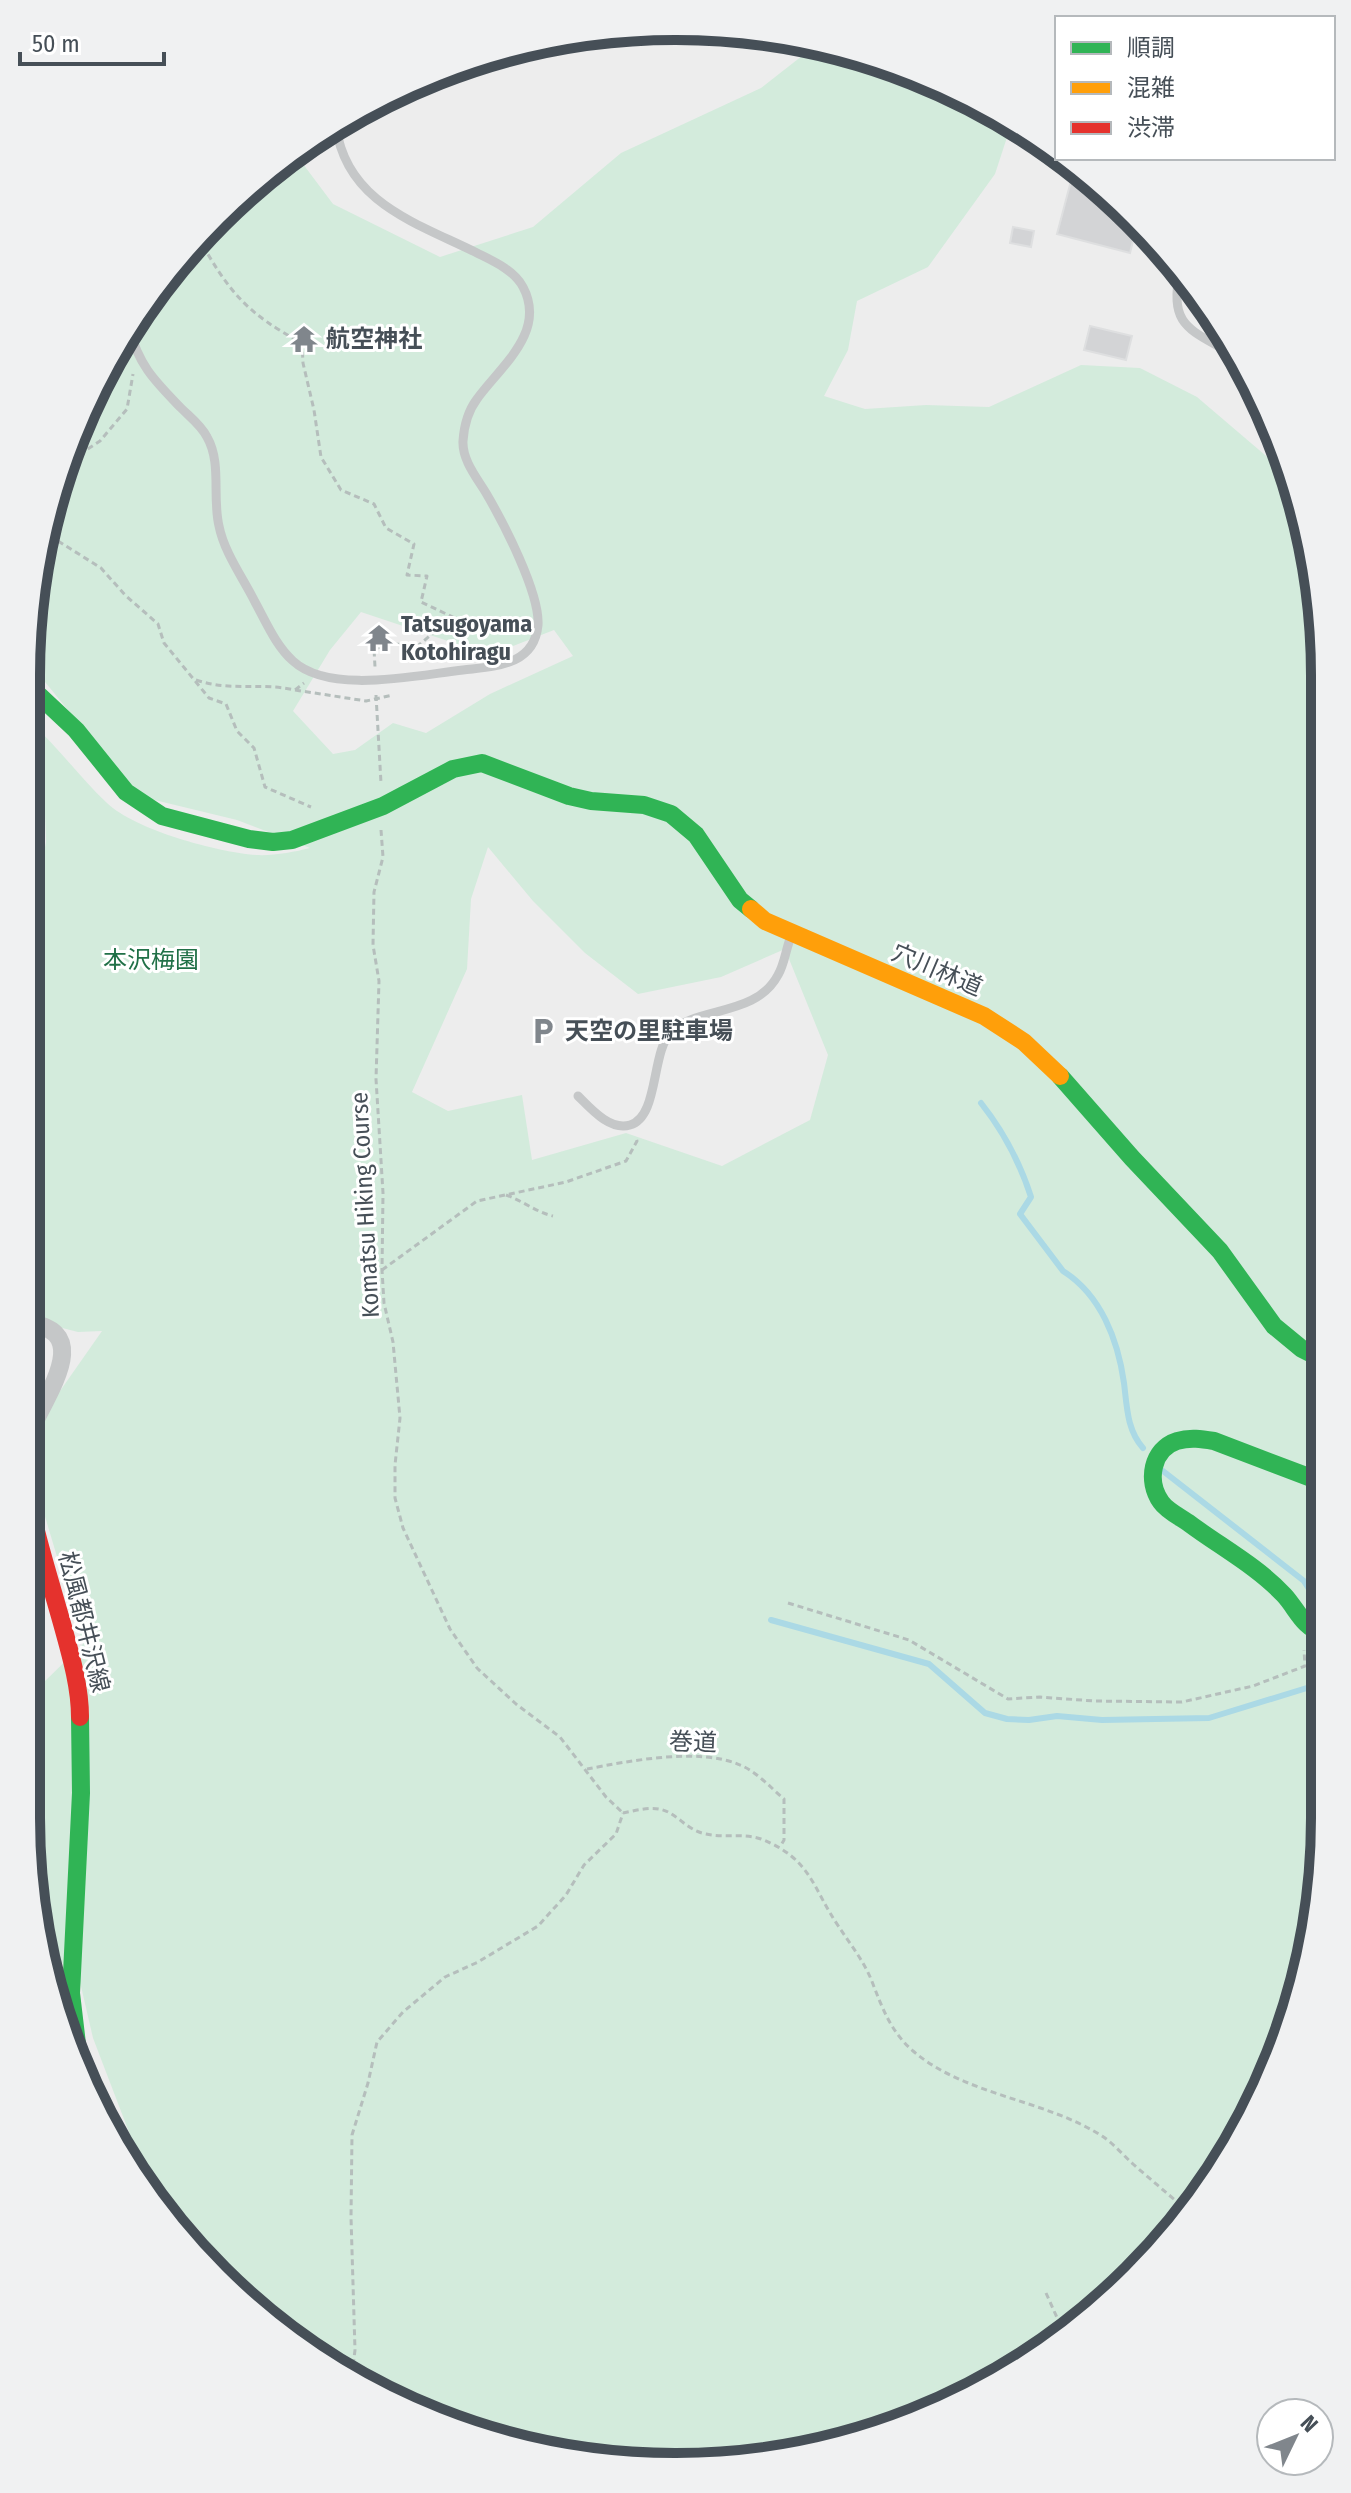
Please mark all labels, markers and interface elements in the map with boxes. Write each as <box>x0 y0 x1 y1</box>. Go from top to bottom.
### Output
scale bar <box>20 16 164 66</box>
legend <box>1055 16 1335 160</box>
text: 50 m <box>32 30 80 58</box>
text: 順調 <box>1127 34 1175 62</box>
text: 混雑 <box>1127 74 1175 102</box>
text: 渋滞 <box>1127 114 1175 142</box>
temple icon: 航空神社 <box>289 324 319 354</box>
place label: 航空神社 <box>326 325 422 353</box>
place label: Tatsugoyama Kotohiragu <box>401 610 532 666</box>
temple icon: Tatsugoyama Kotohiragu <box>364 623 394 653</box>
street label: 穴川林道 <box>887 938 987 1002</box>
park label: 本沢梅園 <box>103 946 199 974</box>
parking icon: 天空の里駐車場 <box>528 1016 558 1046</box>
place label: 天空の里駐車場 <box>565 1017 733 1045</box>
street label: Komatsu Hiking Course <box>345 1091 385 1319</box>
street label: 松風都井沢線 <box>53 1549 115 1695</box>
street label: 巻道 <box>669 1727 717 1757</box>
north arrow <box>1255 2397 1335 2477</box>
text: N <box>1295 2410 1324 2438</box>

